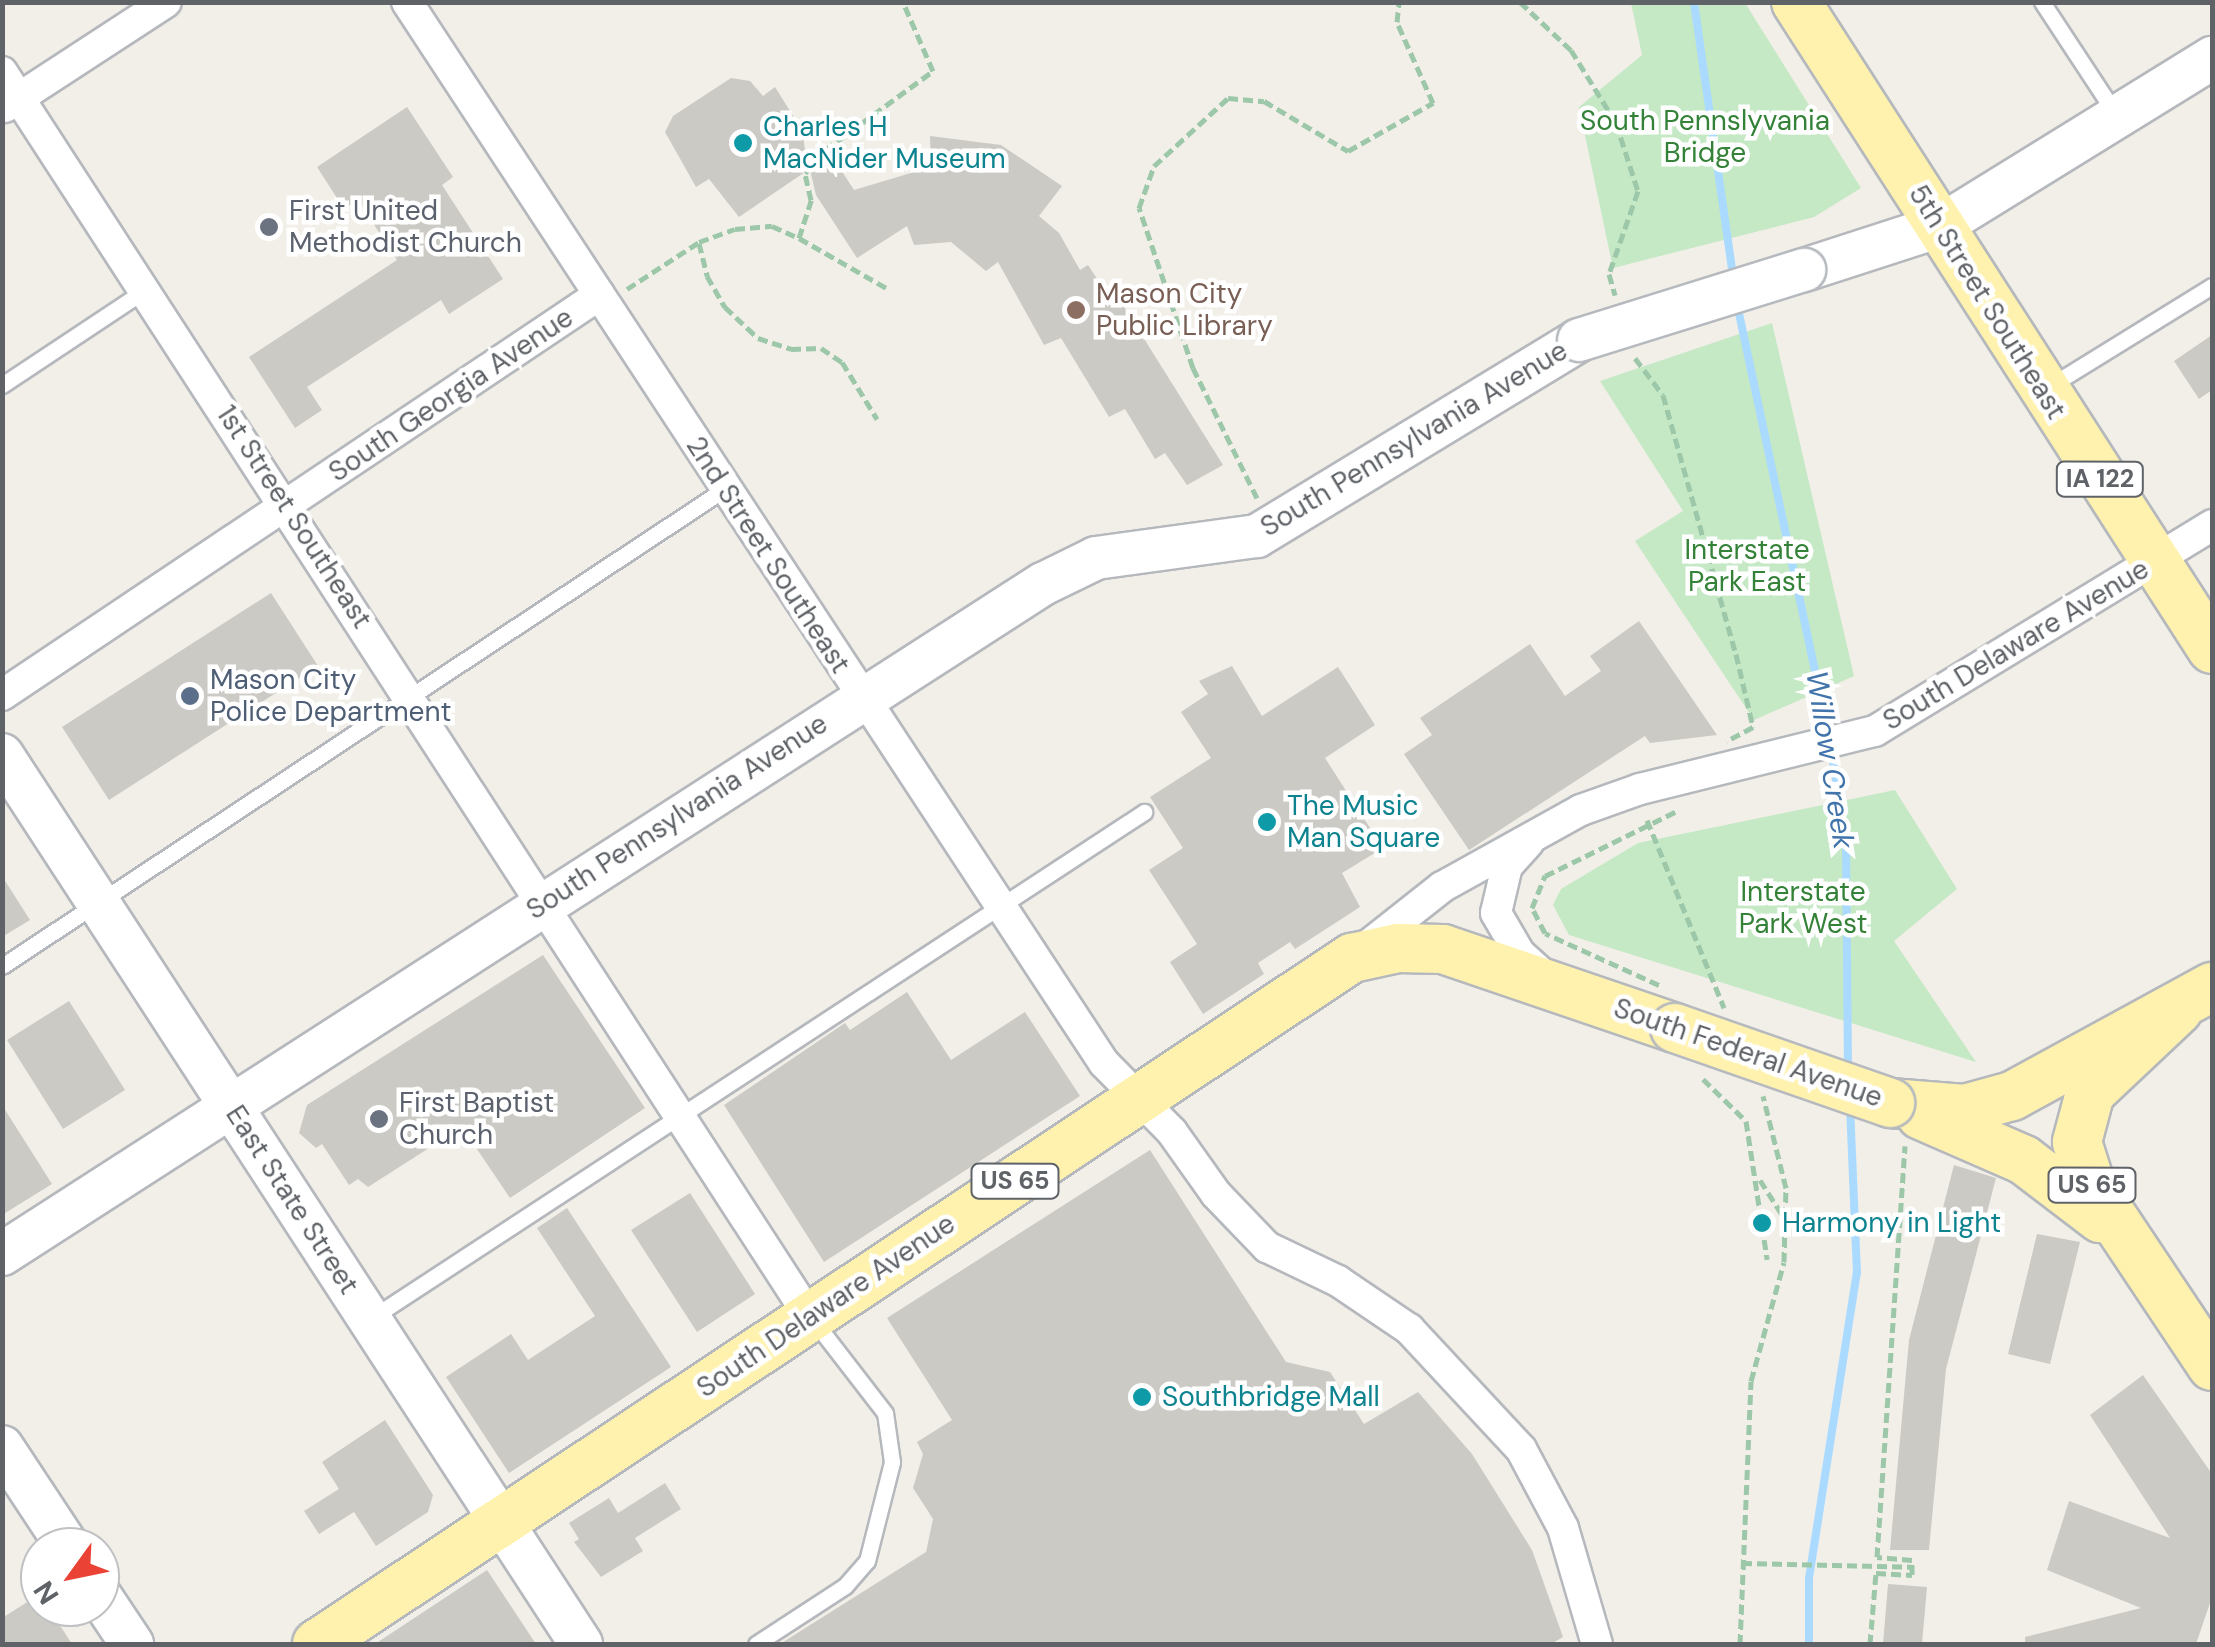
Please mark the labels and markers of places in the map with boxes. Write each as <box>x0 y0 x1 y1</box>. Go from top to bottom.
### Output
place label: Charles H MacNider Museum <box>763 110 1006 176</box>
marker: Charles H MacNider Museum <box>732 132 754 154</box>
place label: First United Methodist Church <box>289 194 522 260</box>
marker: First United Methodist Church <box>258 216 280 238</box>
place label: Mason City Public Library <box>1096 277 1273 343</box>
marker: Mason City Public Library <box>1065 299 1087 321</box>
place label: Mason City Police Department <box>210 663 452 729</box>
marker: Mason City Police Department <box>179 685 201 707</box>
place label: The Music Man Square <box>1287 789 1440 855</box>
marker: The Music Man Square <box>1256 811 1278 833</box>
place label: First Baptist Church <box>399 1086 554 1152</box>
marker: First Baptist Church <box>368 1108 390 1130</box>
place label: Harmony in Light <box>1782 1206 2001 1240</box>
marker: Harmony in Light <box>1751 1212 1773 1234</box>
place label: Southbridge Mall <box>1162 1380 1380 1414</box>
marker: Southbridge Mall <box>1131 1386 1153 1408</box>

